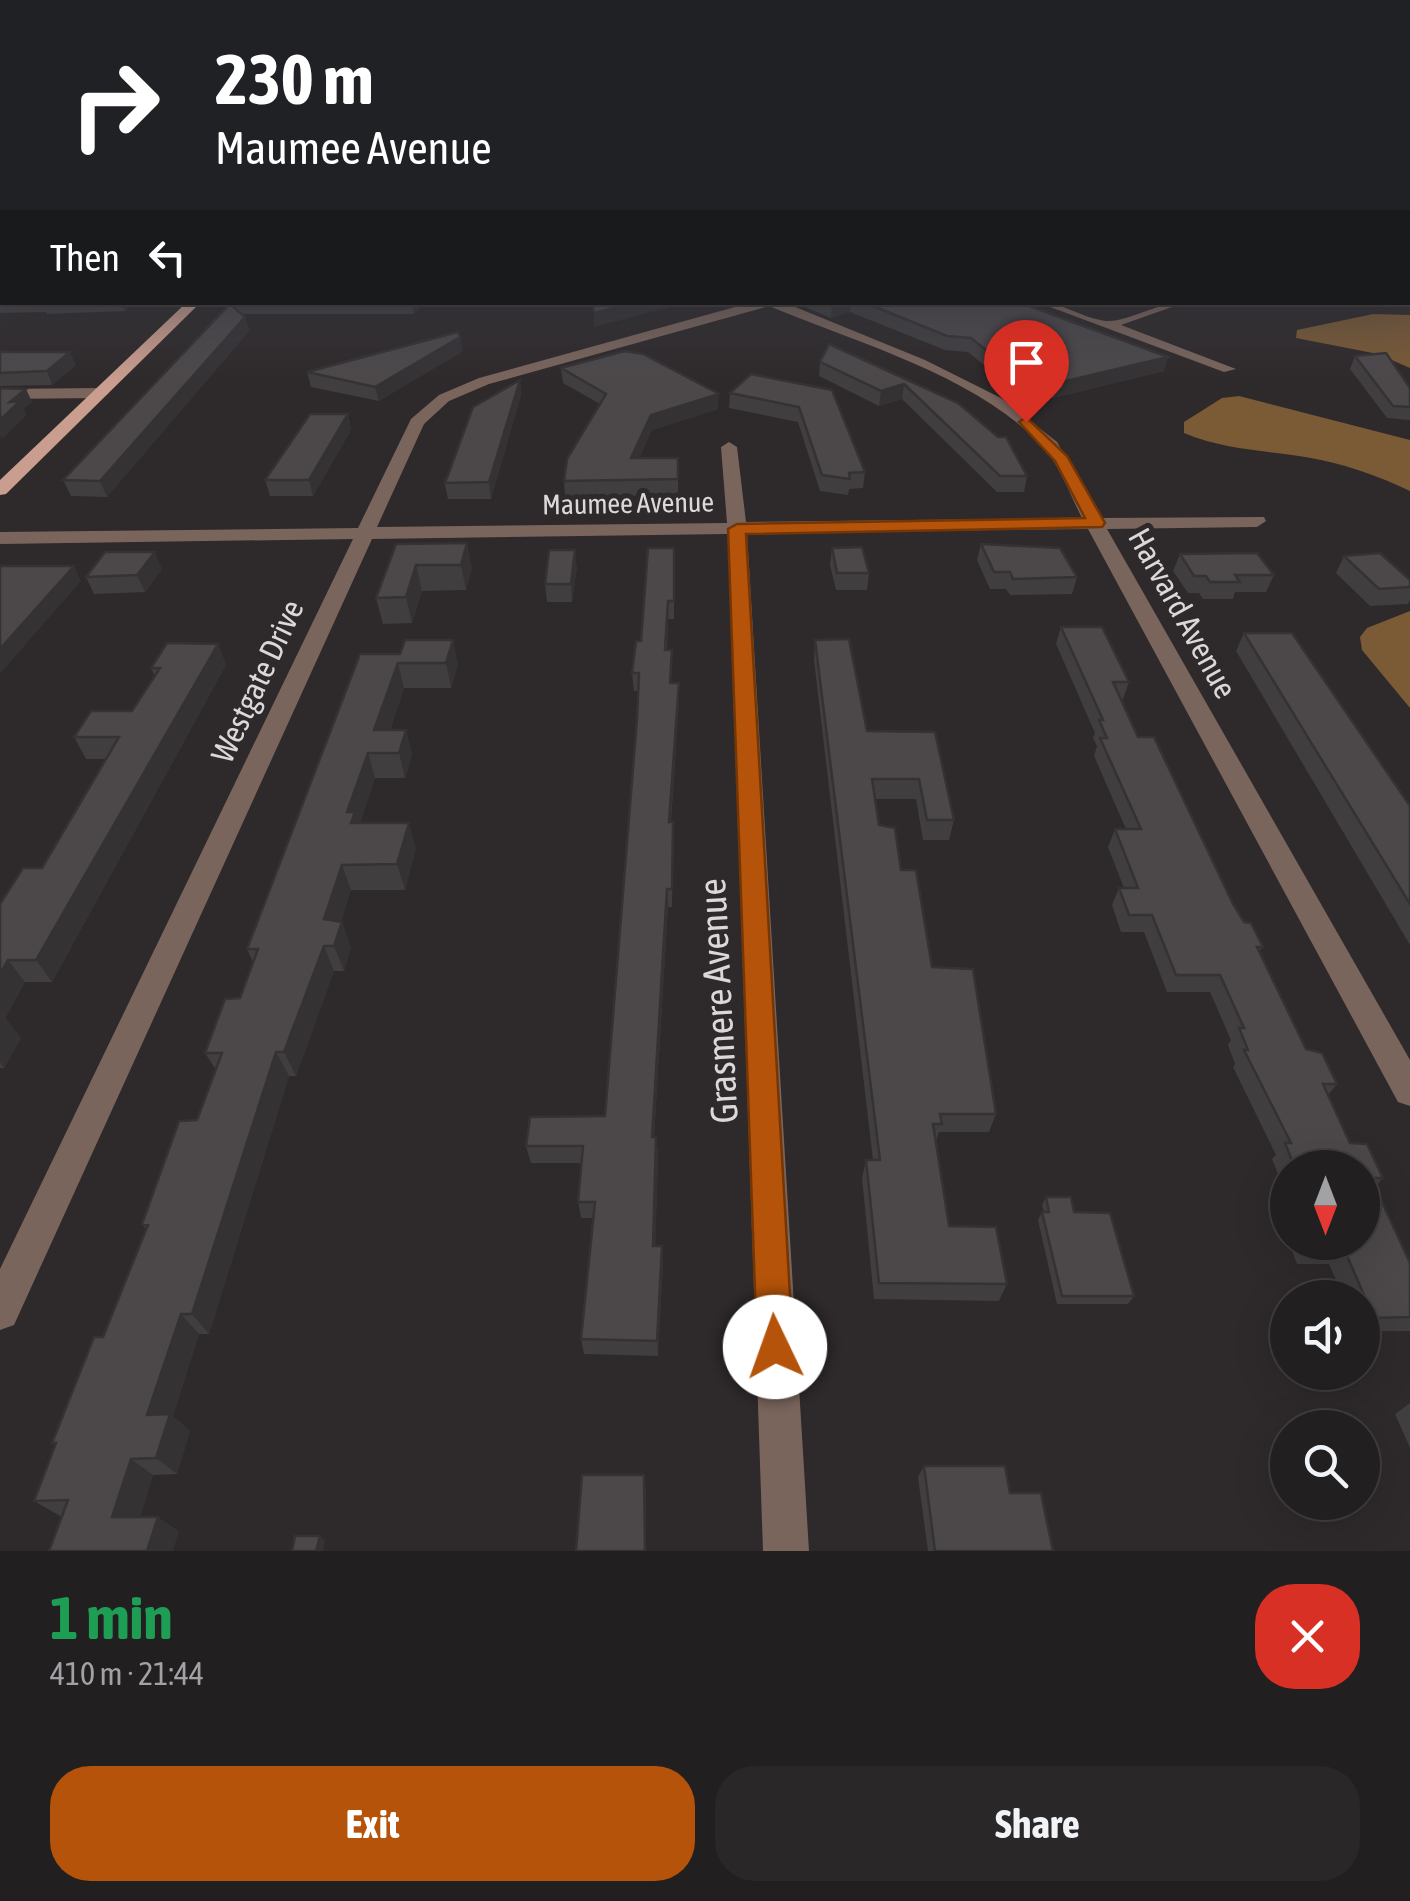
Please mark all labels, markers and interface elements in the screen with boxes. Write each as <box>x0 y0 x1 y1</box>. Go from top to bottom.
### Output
text: 230 m <box>215 39 374 119</box>
icon: right <box>50 40 180 170</box>
text: Maumee Avenue <box>215 122 492 174</box>
icon: left <box>140 230 195 285</box>
text: Then <box>50 236 120 279</box>
pin <box>984 320 1069 423</box>
icon: arrive <box>999 335 1054 390</box>
street label: Maumee Avenue <box>542 486 714 520</box>
street label: Harvard Avenue <box>1121 522 1245 704</box>
street label: Westgate Drive <box>203 594 311 768</box>
street label: Grasmere Avenue <box>690 877 746 1125</box>
north arrow <box>1270 1150 1380 1260</box>
map controls <box>1270 1150 1380 1520</box>
button: sound <box>1270 1280 1380 1390</box>
position arrow <box>723 1295 827 1399</box>
button: search <box>1270 1410 1380 1520</box>
text: 1 min <box>50 1583 173 1652</box>
button: close <box>1255 1584 1360 1689</box>
text: 410 m · 21:44 <box>50 1655 204 1692</box>
button: Exit <box>50 1766 695 1881</box>
button: Share <box>715 1766 1360 1881</box>

